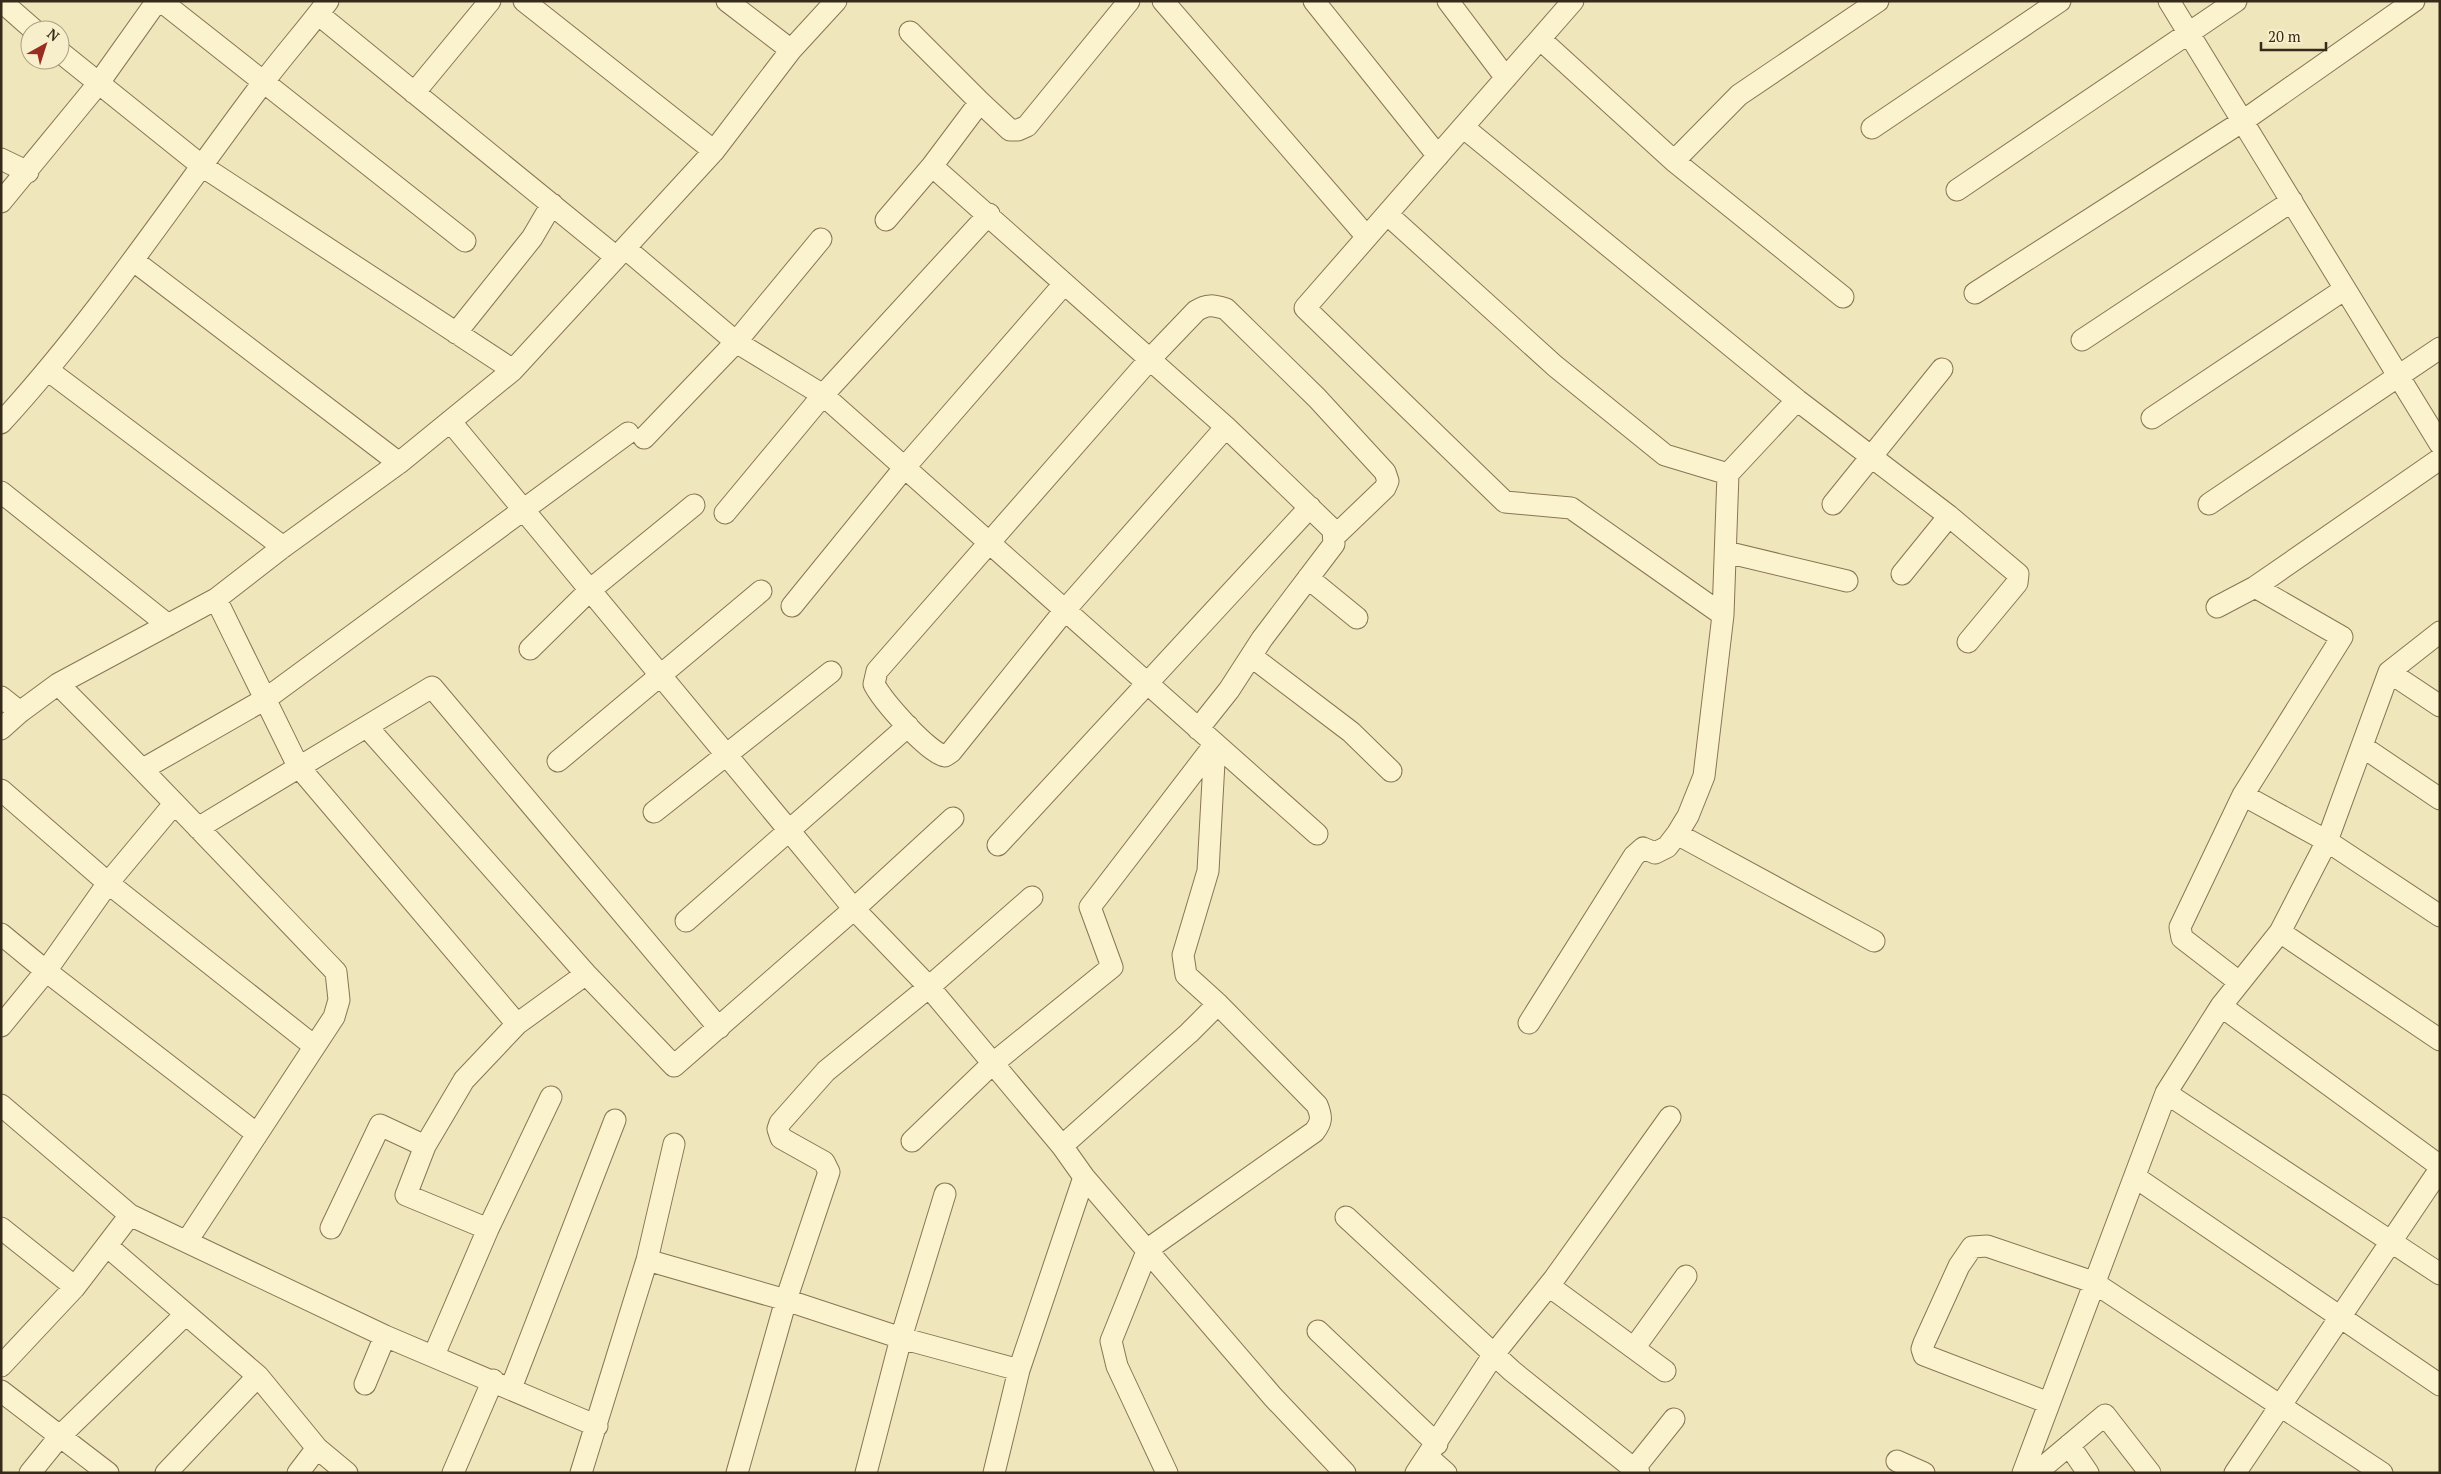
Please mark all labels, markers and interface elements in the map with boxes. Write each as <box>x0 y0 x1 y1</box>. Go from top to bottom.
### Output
north arrow <box>20 20 70 70</box>
scale bar <box>2261 20 2326 52</box>
text: N <box>43 24 64 45</box>
text: 20 m <box>2268 26 2301 46</box>

